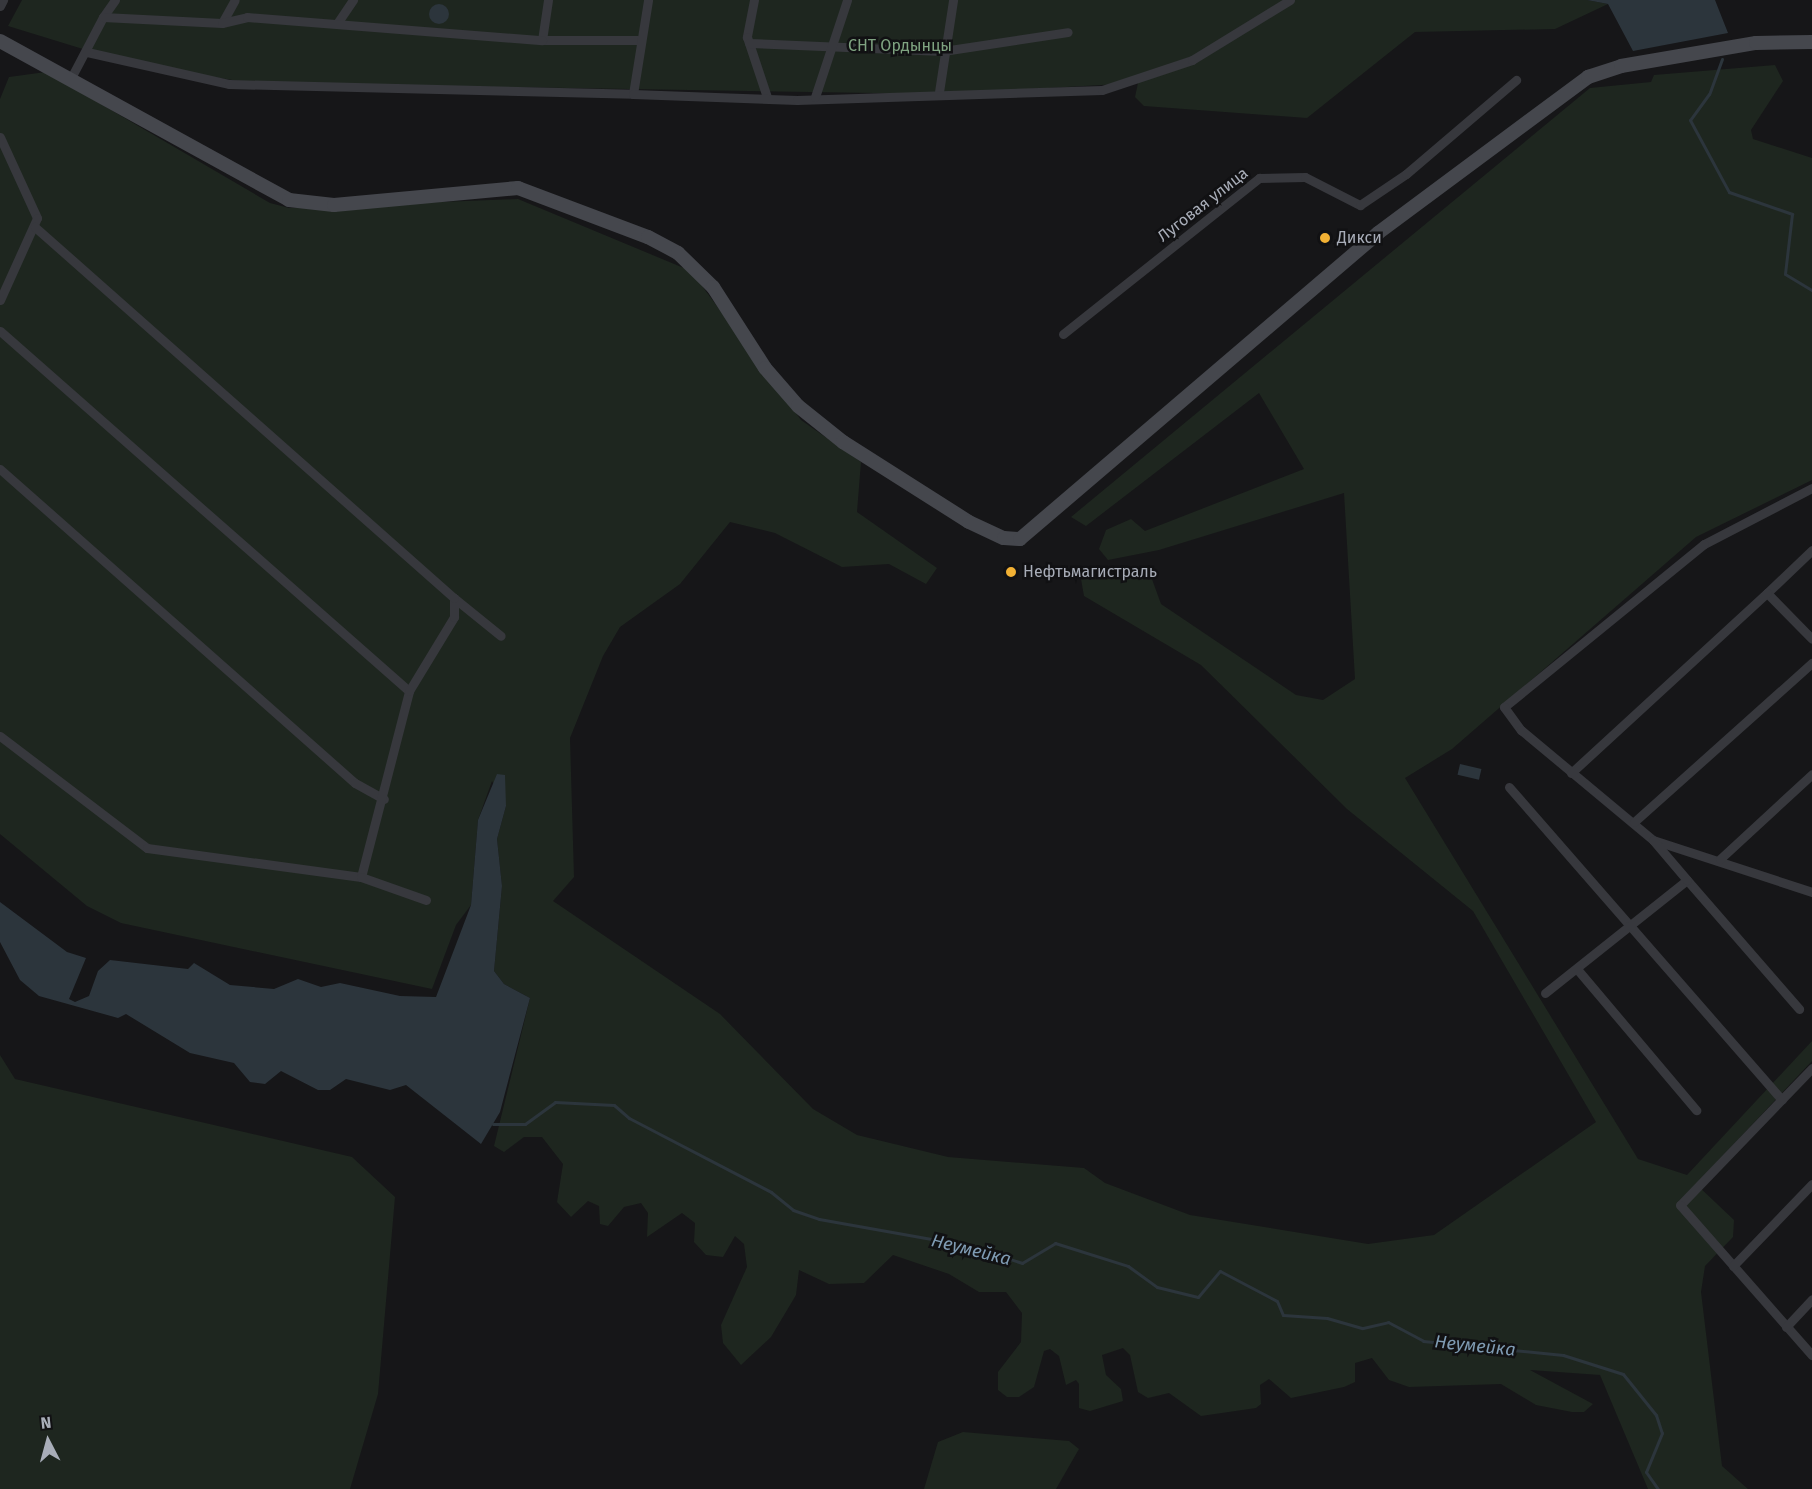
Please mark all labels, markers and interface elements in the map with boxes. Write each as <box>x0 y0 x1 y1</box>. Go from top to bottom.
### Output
park label: СНТ Ордынцы <box>848 36 952 56</box>
street label: Луговая улица <box>1154 164 1252 246</box>
place label: Дикси <box>1337 228 1382 248</box>
marker: Дикси <box>1318 231 1332 245</box>
place label: Нефтьмагистраль <box>1023 562 1157 582</box>
marker: Нефтьмагистраль <box>1004 565 1018 579</box>
water label: Неумейка <box>929 1230 1013 1270</box>
water label: Неумейка <box>1433 1331 1517 1361</box>
north arrow <box>18 1411 78 1471</box>
text: N <box>40 1413 52 1433</box>

